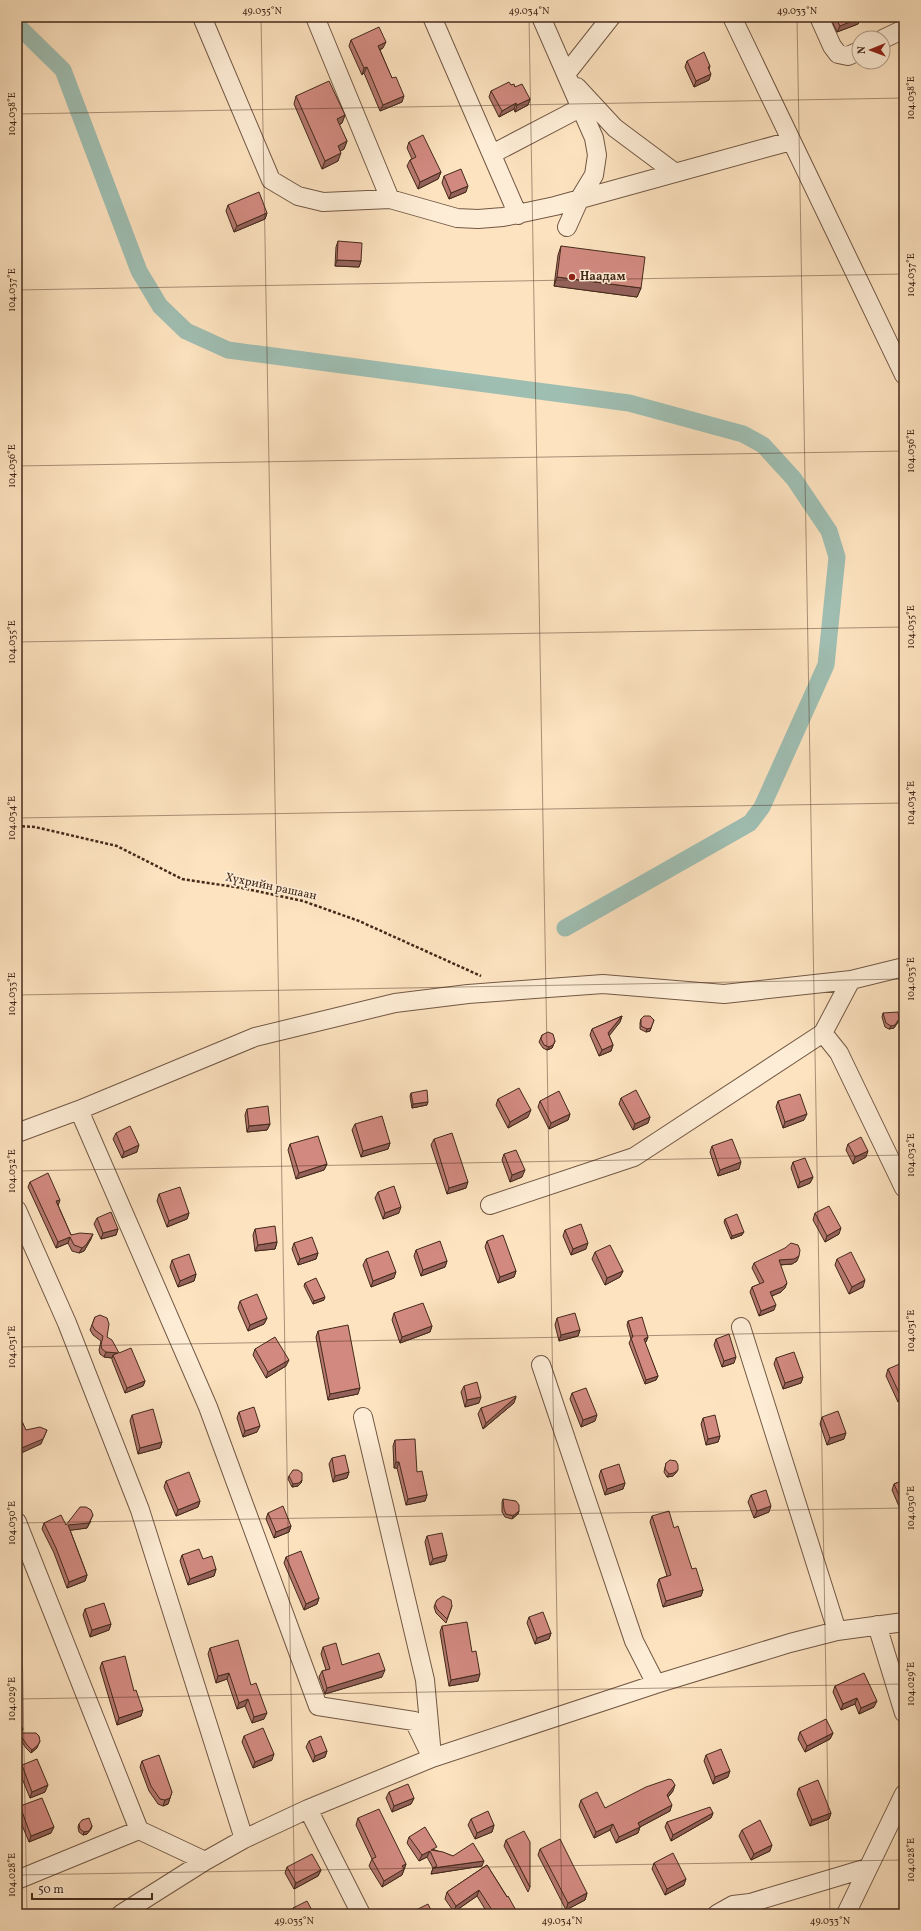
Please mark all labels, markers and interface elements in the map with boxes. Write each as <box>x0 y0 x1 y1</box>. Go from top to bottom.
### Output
text: 49.035°N <box>242 4 283 18</box>
text: 49.034°N <box>509 4 550 18</box>
text: 49.033°N <box>777 4 818 18</box>
north arrow <box>851 30 891 70</box>
text: N <box>855 46 870 54</box>
text: 104.038°E <box>904 76 918 120</box>
text: 104.038°E <box>5 92 19 136</box>
text: 104.037°E <box>904 253 918 297</box>
text: 104.037°E <box>5 268 19 312</box>
place label: Наадам <box>580 269 625 285</box>
marker: Наадам <box>567 272 577 282</box>
text: 104.036°E <box>904 429 918 473</box>
text: 104.036°E <box>5 444 19 488</box>
text: 104.035°E <box>904 605 918 649</box>
text: 104.035°E <box>5 620 19 664</box>
text: 104.034°E <box>904 781 918 825</box>
text: 104.034°E <box>5 796 19 840</box>
street label: Хүхрийн рашаан <box>224 869 318 905</box>
text: 104.033°E <box>904 957 918 1001</box>
text: 104.033°E <box>5 972 19 1016</box>
text: 104.032°E <box>904 1133 918 1177</box>
text: 104.032°E <box>5 1149 19 1193</box>
text: 104.031°E <box>904 1310 918 1352</box>
text: 104.031°E <box>5 1326 19 1368</box>
text: 104.030°E <box>904 1486 918 1530</box>
text: 104.030°E <box>5 1501 19 1545</box>
text: 104.029°E <box>904 1662 918 1706</box>
text: 104.029°E <box>5 1677 19 1721</box>
text: 104.028°E <box>904 1838 918 1882</box>
text: 104.028°E <box>5 1853 19 1897</box>
scale bar <box>32 1875 152 1901</box>
text: 50 m <box>38 1882 64 1898</box>
text: 49.035°N <box>274 1914 315 1928</box>
text: 49.034°N <box>542 1914 583 1928</box>
text: 49.033°N <box>810 1914 851 1928</box>

